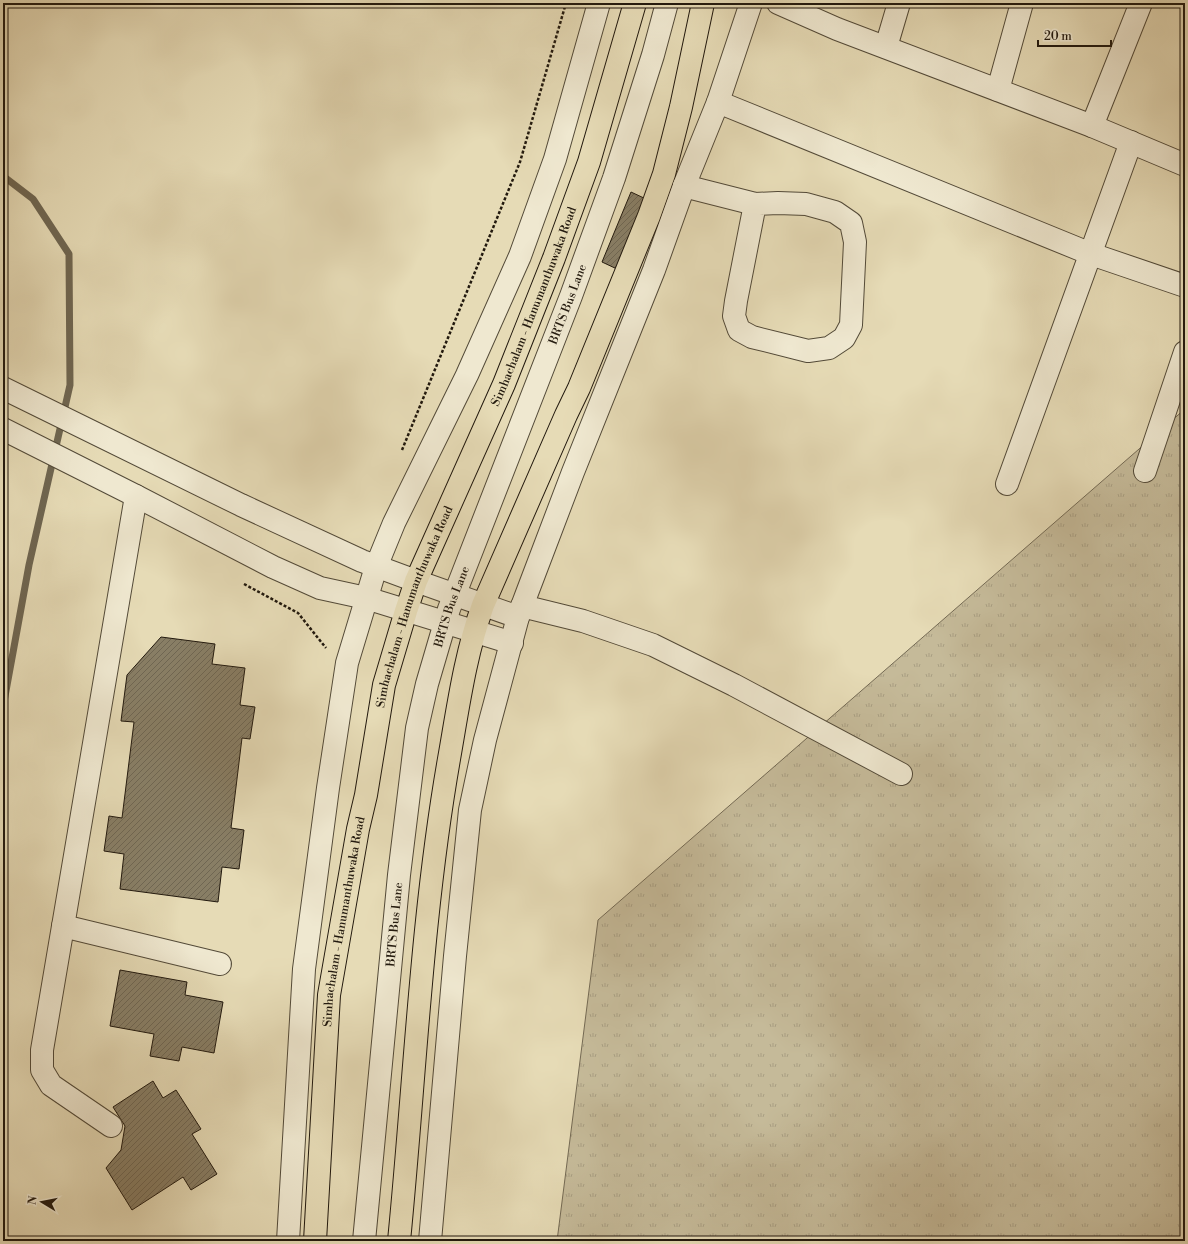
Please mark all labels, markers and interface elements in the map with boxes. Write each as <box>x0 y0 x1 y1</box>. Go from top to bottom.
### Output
scale bar <box>1038 22 1111 48</box>
text: 20 m <box>1044 29 1072 44</box>
street label: Simhachalam - Hanumanthuwaka Road <box>488 205 580 409</box>
street label: BRTS Bus Lane <box>545 262 590 348</box>
street label: Simhachalam - Hanumanthuwaka Road <box>373 504 457 709</box>
street label: BRTS Bus Lane <box>431 564 473 650</box>
street label: Simhachalam - Hanumanthuwaka Road <box>320 815 369 1027</box>
street label: BRTS Bus Lane <box>383 882 406 968</box>
north arrow <box>22 1182 62 1222</box>
text: N <box>25 1195 41 1206</box>

